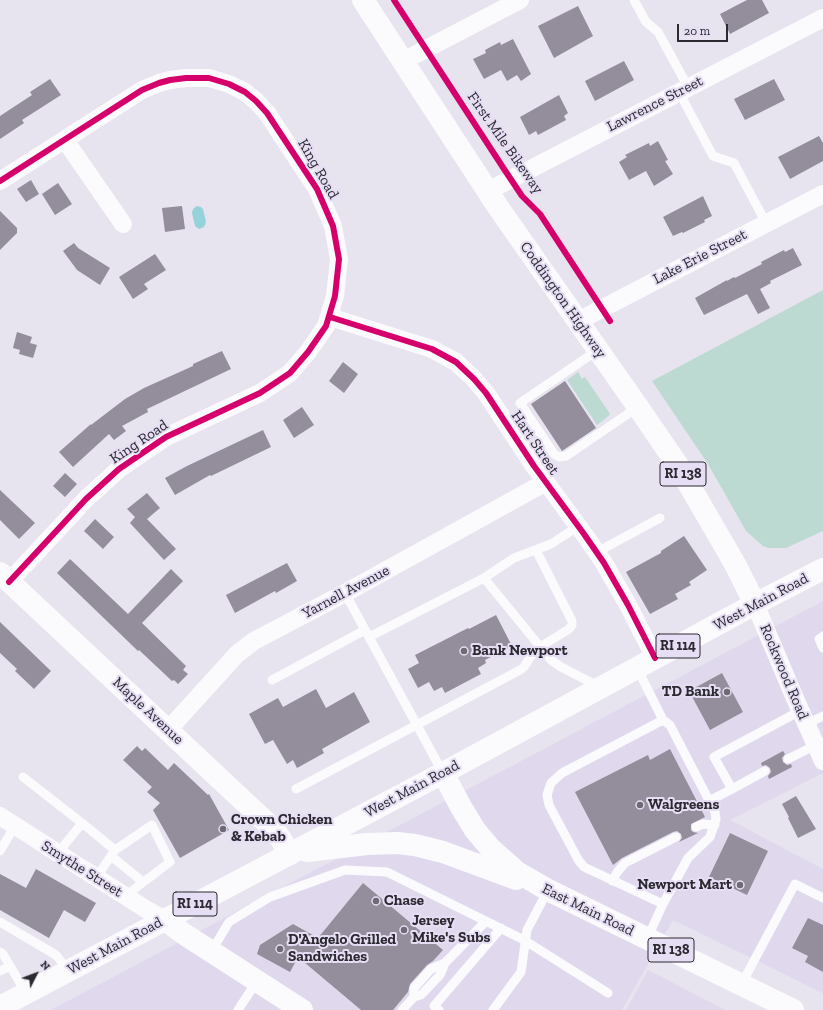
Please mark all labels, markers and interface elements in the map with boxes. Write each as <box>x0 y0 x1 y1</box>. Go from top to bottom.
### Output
scale bar <box>679 16 730 42</box>
text: 20 m <box>684 24 710 38</box>
street label: Lawrence Street <box>604 72 706 136</box>
street label: First Mile Bikeway <box>463 89 547 197</box>
street label: King Road <box>294 136 342 202</box>
street label: Lake Erie Street <box>650 226 750 288</box>
street label: Coddington Highway <box>516 238 610 362</box>
street label: Hart Street <box>507 408 563 478</box>
street label: King Road <box>106 416 172 468</box>
road number: RI 138 <box>660 462 706 486</box>
street label: Yarnell Avenue <box>299 561 393 623</box>
street label: West Main Road <box>711 569 811 635</box>
street label: Rockwood Road <box>756 621 812 723</box>
road number: RI 114 <box>656 634 700 658</box>
place label: Bank Newport <box>472 642 567 660</box>
marker: Bank Newport <box>459 646 469 656</box>
street label: Maple Avenue <box>109 674 187 748</box>
place label: TD Bank <box>662 683 719 701</box>
marker: TD Bank <box>722 687 732 697</box>
street label: West Main Road <box>362 756 462 822</box>
place label: Walgreens <box>648 796 719 814</box>
marker: Walgreens <box>635 800 645 810</box>
place label: Crown Chicken & Kebab <box>231 811 332 846</box>
marker: Crown Chicken & Kebab <box>218 824 228 834</box>
street label: Smythe Street <box>38 837 126 901</box>
place label: Newport Mart <box>637 876 732 894</box>
street label: East Main Road <box>539 880 637 940</box>
marker: Newport Mart <box>735 880 745 890</box>
road number: RI 114 <box>173 892 217 916</box>
place label: Chase <box>384 892 424 910</box>
marker: Chase <box>371 896 381 906</box>
place label: Jersey Mike's Subs <box>412 912 490 947</box>
street label: West Main Road <box>65 913 165 979</box>
marker: Jersey Mike's Subs <box>399 925 409 935</box>
place label: D'Angelo Grilled Sandwiches <box>288 931 396 966</box>
road number: RI 138 <box>648 938 694 962</box>
marker: D'Angelo Grilled Sandwiches <box>275 944 285 954</box>
north arrow <box>16 954 56 994</box>
text: N <box>38 958 53 973</box>

